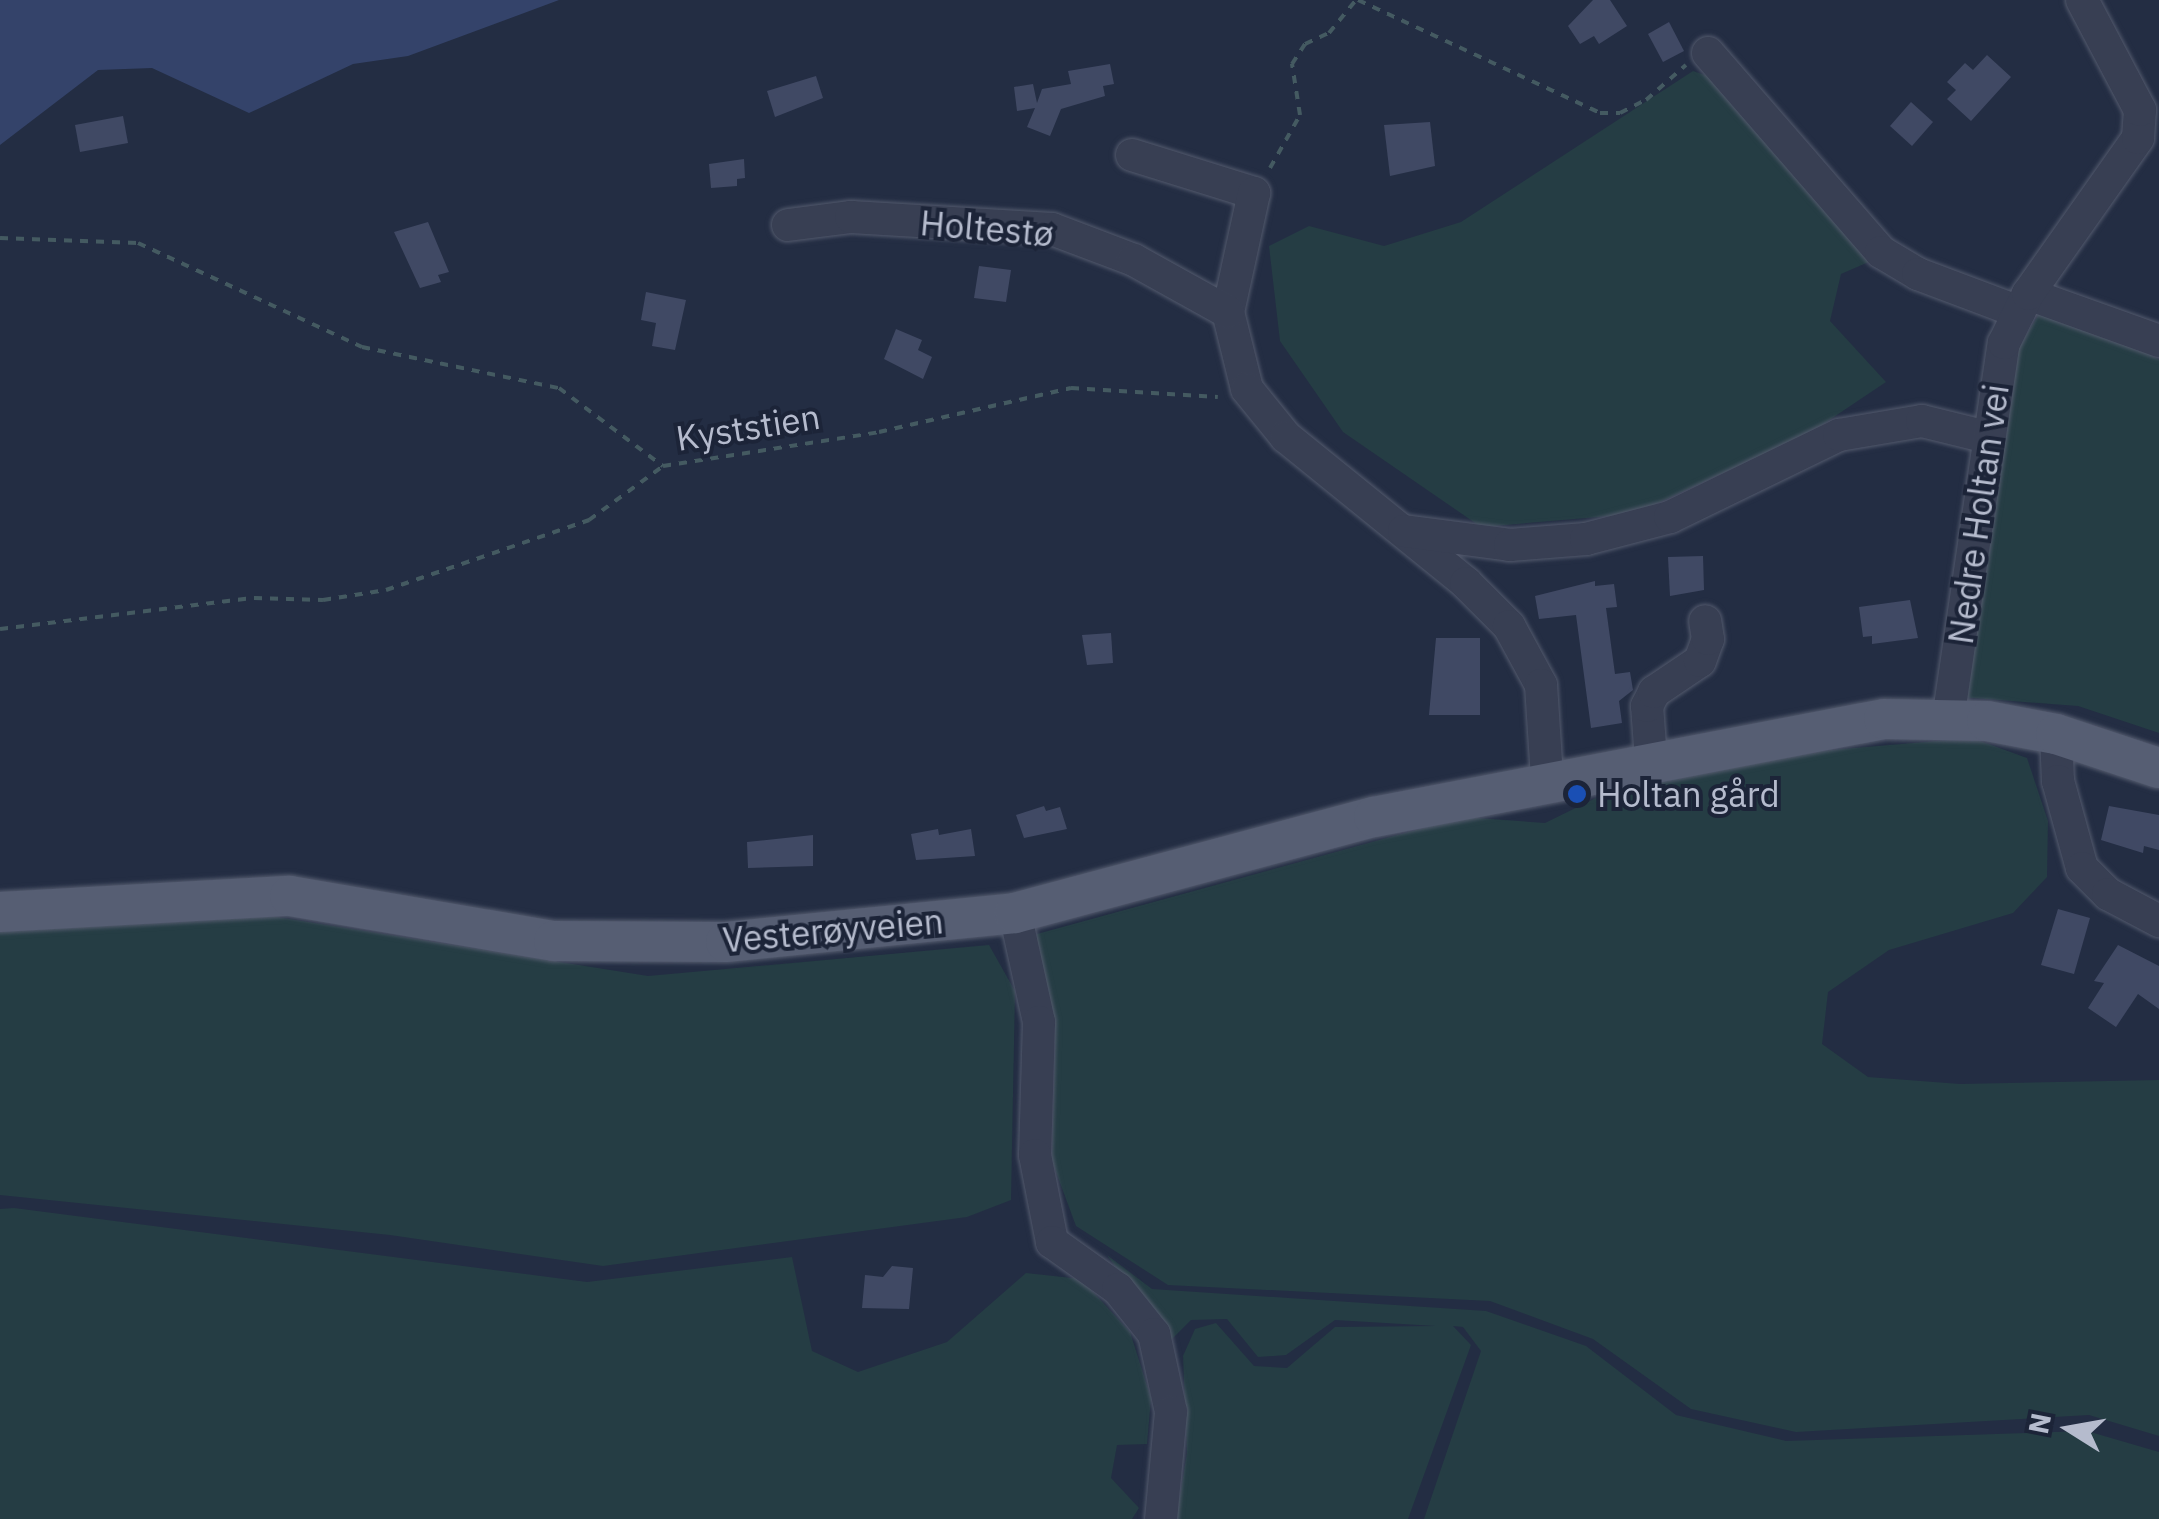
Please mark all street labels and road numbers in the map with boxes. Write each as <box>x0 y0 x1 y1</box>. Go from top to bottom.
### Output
street label: Holtestø <box>918 201 1056 255</box>
street label: Nedre Holtan vei <box>1939 381 2017 647</box>
street label: Kyststien <box>673 395 823 459</box>
street label: Vesterøyveien <box>721 899 945 961</box>

